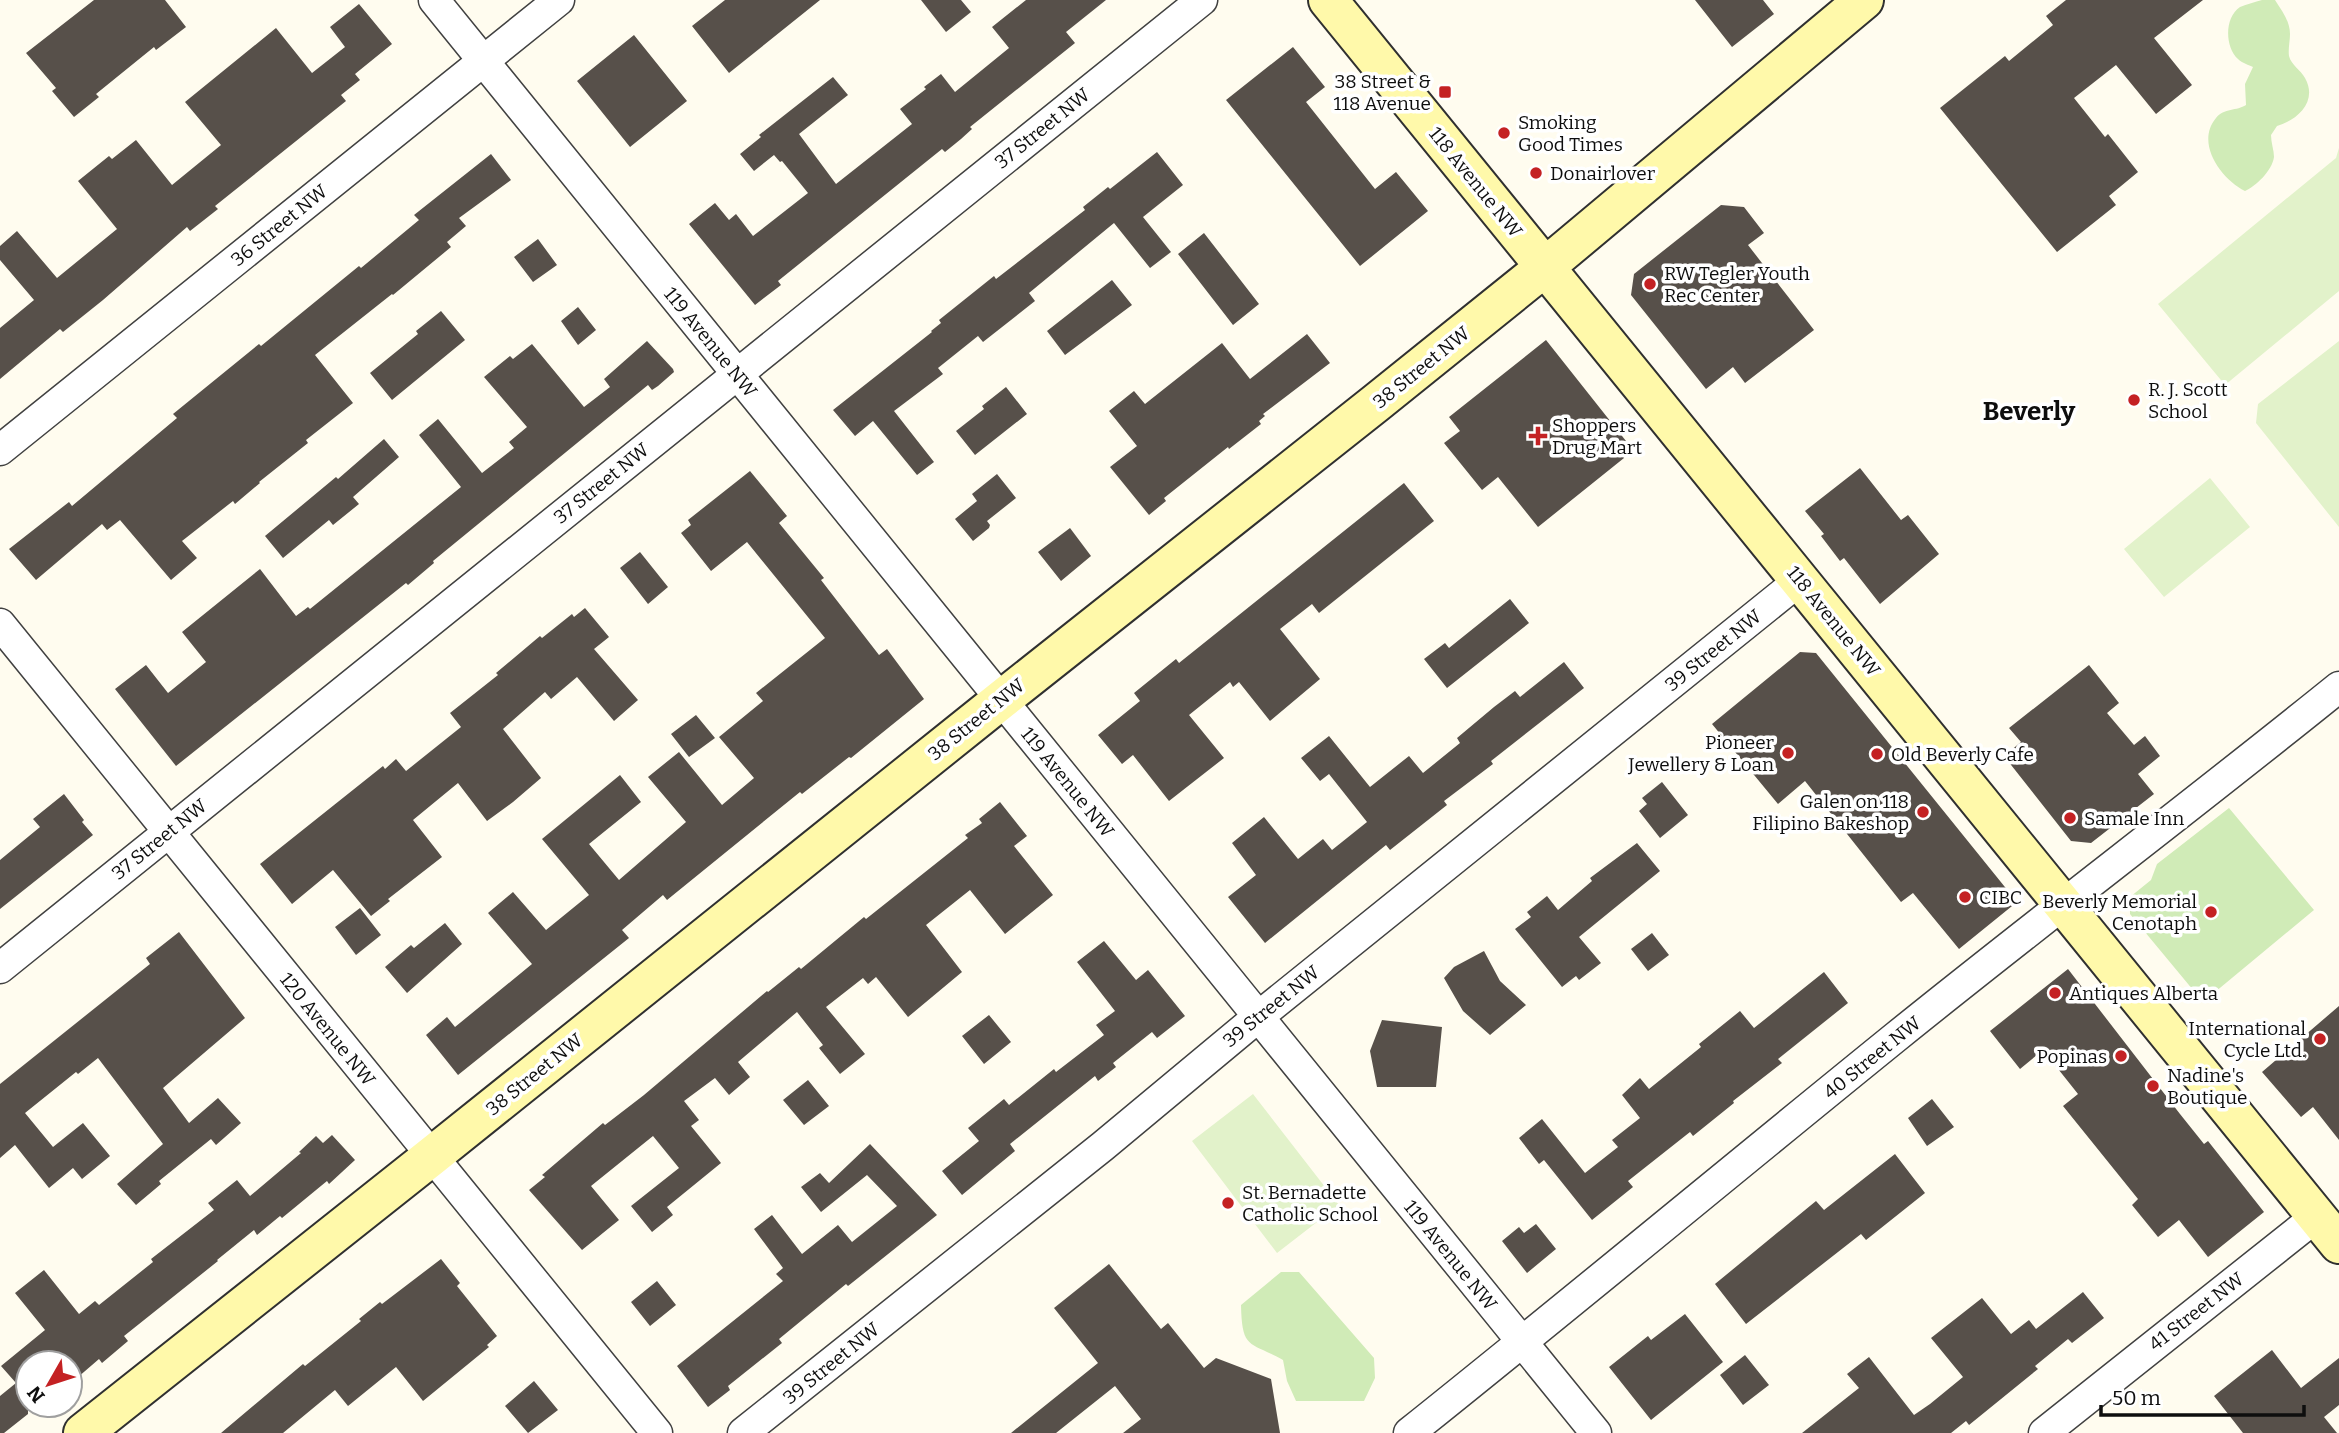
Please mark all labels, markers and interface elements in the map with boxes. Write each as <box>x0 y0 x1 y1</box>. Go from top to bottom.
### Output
place label: 38 Street & 118 Avenue <box>1334 70 1431 115</box>
street label: 37 Street NW <box>990 83 1095 174</box>
marker: 38 Street & 118 Avenue <box>1437 84 1453 100</box>
place label: Smoking Good Times <box>1518 111 1623 156</box>
street label: 118 Avenue NW <box>1424 123 1527 243</box>
marker: Smoking Good Times <box>1496 125 1512 141</box>
place label: Donairlover <box>1550 162 1656 185</box>
marker: Donairlover <box>1528 165 1544 181</box>
street label: 36 Street NW <box>227 179 333 271</box>
place label: RW Tegler Youth Rec Center <box>1664 262 1810 307</box>
marker: RW Tegler Youth Rec Center <box>1642 276 1658 292</box>
street label: 119 Avenue NW <box>659 283 762 402</box>
street label: 38 Street NW <box>1368 321 1475 413</box>
place label: R. J. Scott School <box>2148 378 2228 423</box>
marker: R. J. Scott School <box>2126 392 2142 408</box>
district label: Beverly <box>1983 396 2076 427</box>
place label: Shoppers Drug Mart <box>1552 414 1642 459</box>
marker: Shoppers Drug Mart <box>1530 428 1546 444</box>
street label: 37 Street NW <box>549 438 654 529</box>
street label: 118 Avenue NW <box>1782 562 1885 682</box>
street label: 39 Street NW <box>1661 604 1767 696</box>
street label: 38 Street NW <box>923 673 1030 765</box>
street label: 119 Avenue NW <box>1016 723 1119 842</box>
place label: Pioneer Jewellery & Loan <box>1627 731 1775 776</box>
place label: Old Beverly Cafe <box>1891 743 2034 766</box>
marker: Pioneer Jewellery & Loan <box>1780 745 1796 761</box>
marker: Old Beverly Cafe <box>1869 746 1885 762</box>
place label: Galen on 118 Filipino Bakeshop <box>1752 790 1909 835</box>
street label: 37 Street NW <box>107 794 212 885</box>
marker: Galen on 118 Filipino Bakeshop <box>1915 804 1931 820</box>
place label: Samale Inn <box>2084 807 2184 830</box>
marker: Samale Inn <box>2062 810 2078 826</box>
place label: CIBC <box>1979 886 2022 909</box>
marker: CIBC <box>1957 889 1973 905</box>
place label: Beverly Memorial Cenotaph <box>2042 890 2197 935</box>
marker: Beverly Memorial Cenotaph <box>2203 904 2219 920</box>
street label: 39 Street NW <box>1219 960 1325 1052</box>
street label: 120 Avenue NW <box>275 968 381 1091</box>
place label: Antiques Alberta <box>2069 982 2219 1005</box>
marker: Antiques Alberta <box>2047 985 2063 1001</box>
street label: 40 Street NW <box>1819 1011 1926 1104</box>
place label: International Cycle Ltd. <box>2188 1017 2306 1062</box>
street label: 38 Street NW <box>481 1028 588 1120</box>
marker: International Cycle Ltd. <box>2312 1031 2328 1047</box>
place label: Popinas <box>2037 1045 2107 1068</box>
marker: Popinas <box>2113 1048 2129 1064</box>
place label: Nadine's Boutique <box>2167 1064 2247 1109</box>
marker: Nadine's Boutique <box>2145 1078 2161 1094</box>
place label: St. Bernadette Catholic School <box>1242 1181 1378 1226</box>
marker: St. Bernadette Catholic School <box>1220 1195 1236 1211</box>
street label: 119 Avenue NW <box>1399 1196 1502 1315</box>
street label: 41 Street NW <box>2144 1267 2249 1356</box>
street label: 39 Street NW <box>779 1317 885 1409</box>
north arrow <box>14 1349 84 1419</box>
scale bar <box>2101 1374 2304 1418</box>
text: N <box>22 1381 50 1407</box>
text: 50 m <box>2112 1385 2161 1411</box>

